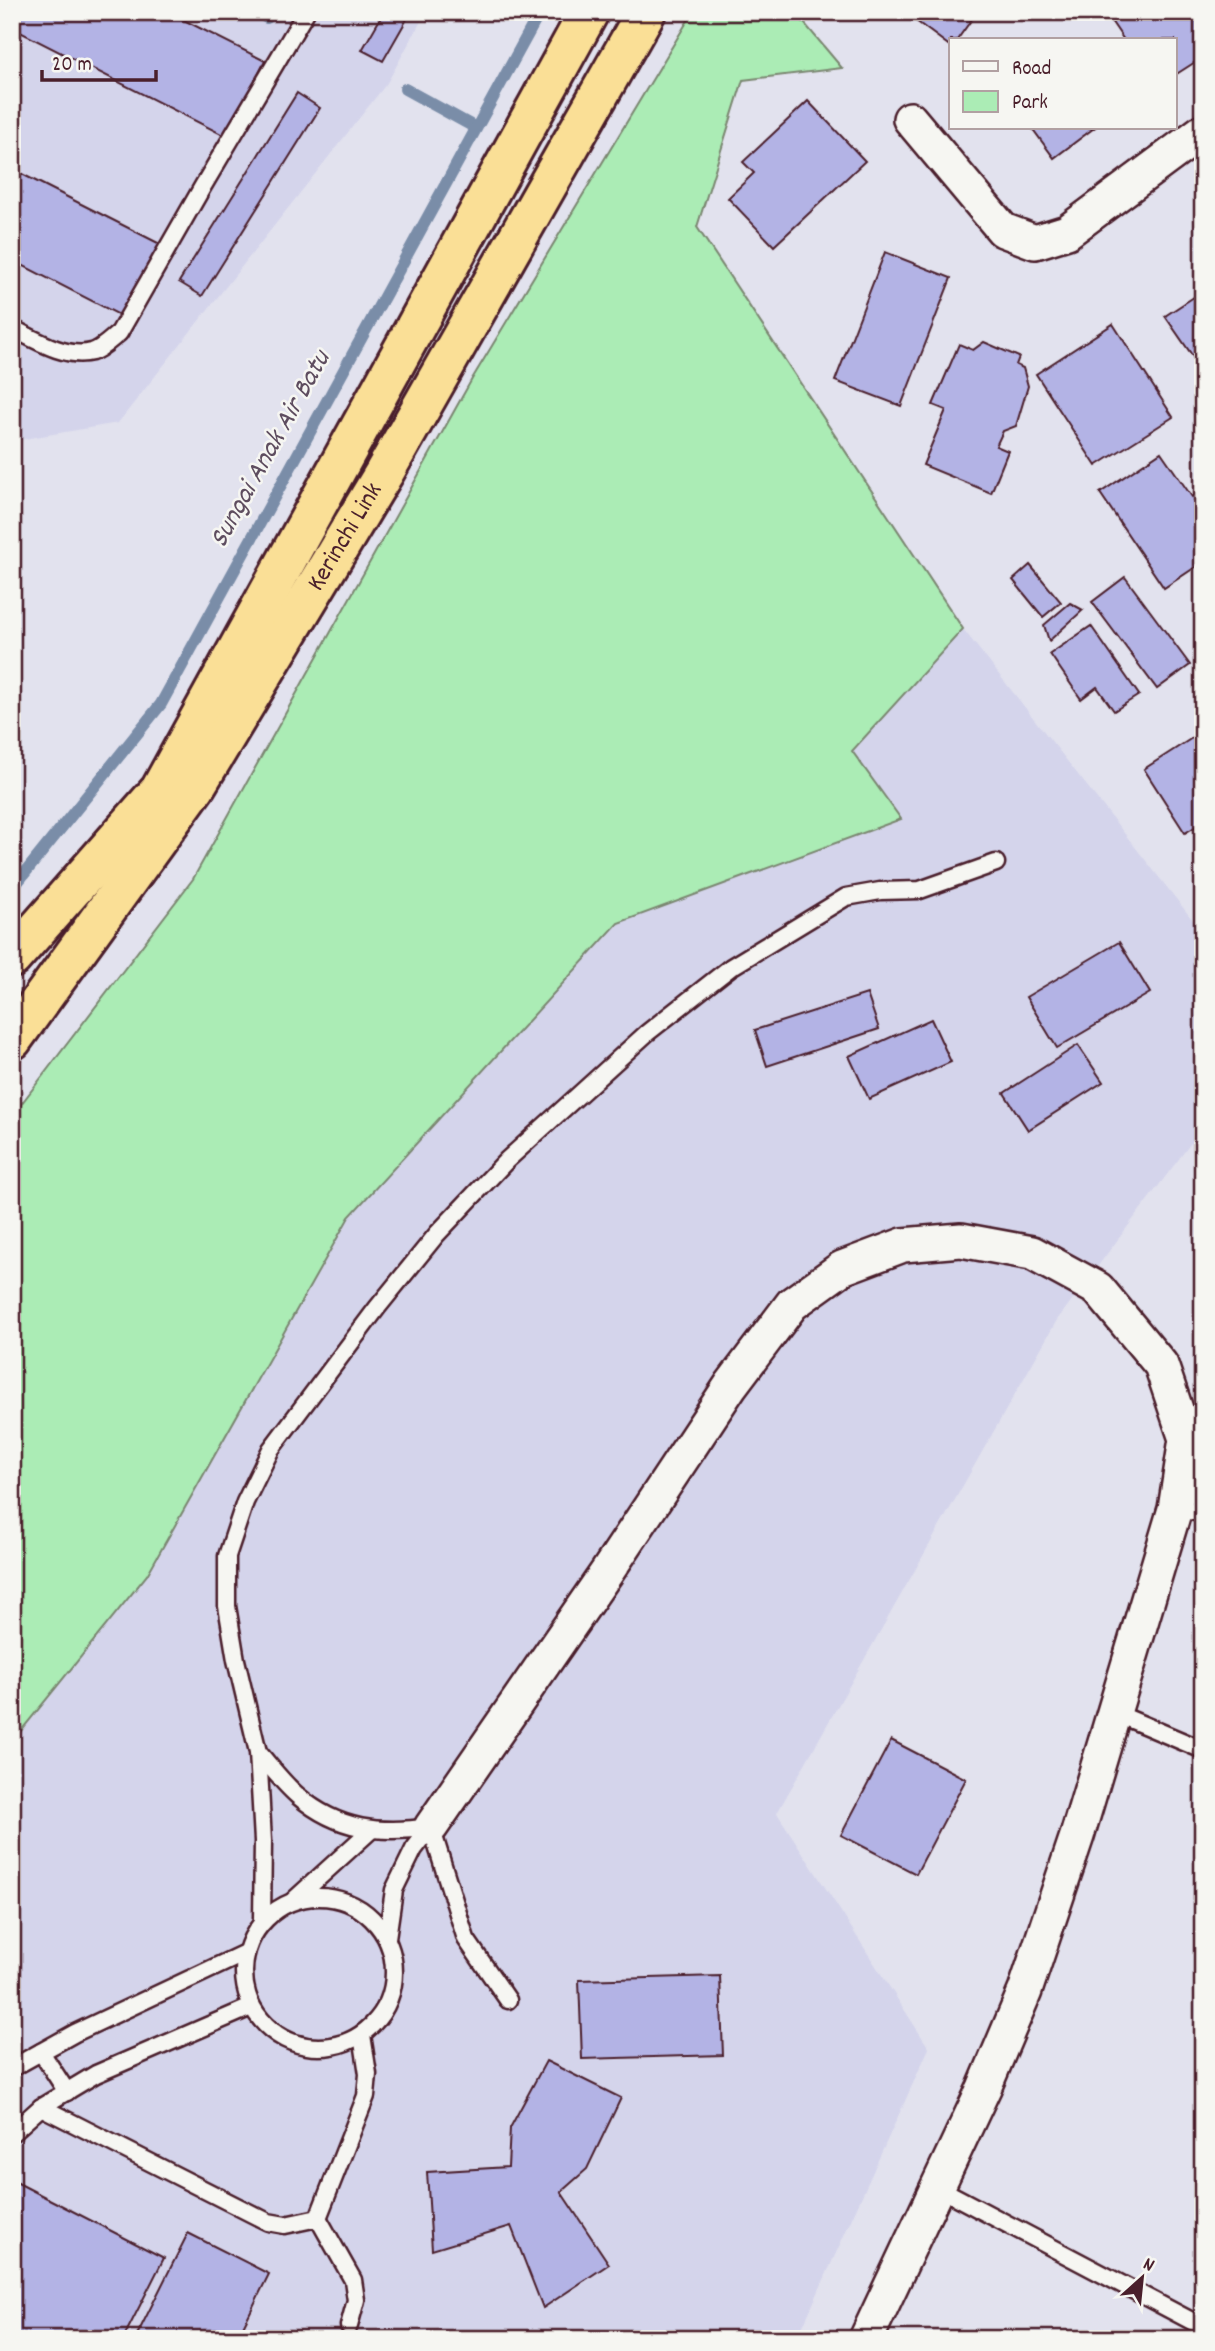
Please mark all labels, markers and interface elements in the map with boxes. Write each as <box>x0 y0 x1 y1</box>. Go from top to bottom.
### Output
scale bar <box>42 38 156 82</box>
legend <box>949 38 1176 130</box>
text: 20 m <box>52 51 92 81</box>
text: Road <box>1012 55 1051 85</box>
text: Park <box>1012 89 1048 119</box>
water label: Sungai Anak Air Batu <box>201 343 344 556</box>
street label: Kerinchi Link <box>298 476 393 599</box>
north arrow <box>1106 2242 1176 2312</box>
text: N <box>1138 2252 1158 2280</box>

